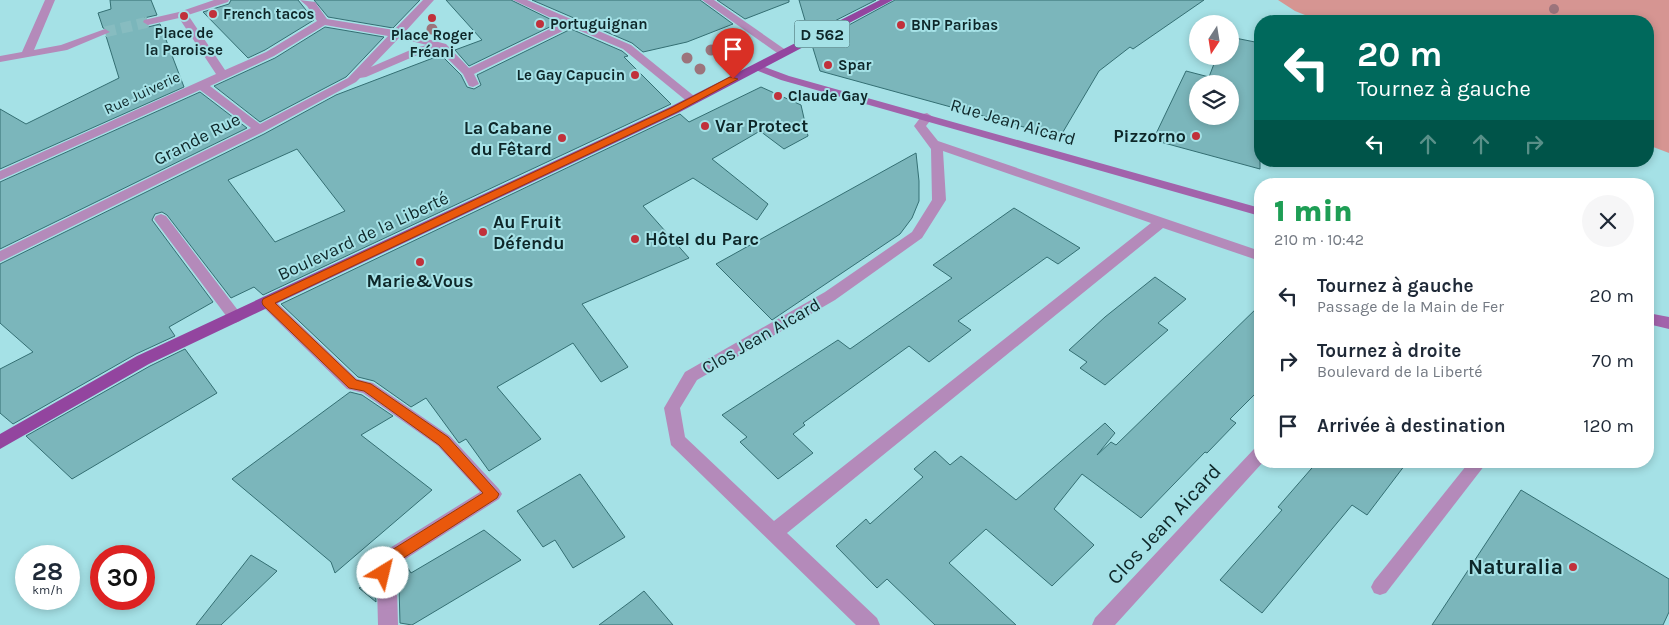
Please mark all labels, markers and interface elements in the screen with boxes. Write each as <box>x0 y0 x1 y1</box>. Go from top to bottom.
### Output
place label: French tacos <box>223 5 315 23</box>
marker: French tacos <box>207 8 219 20</box>
marker: Place de la Paroisse <box>178 10 190 22</box>
marker: Place Roger Fréani <box>426 12 438 24</box>
place label: Portuguignan <box>550 15 648 33</box>
north arrow <box>1189 15 1239 65</box>
map controls <box>1189 15 1239 125</box>
place label: BNP Paribas <box>911 16 998 34</box>
marker: Portuguignan <box>534 18 546 30</box>
marker: BNP Paribas <box>895 19 907 31</box>
road number: D 562 <box>794 20 850 48</box>
place label: Place de la Paroisse <box>145 24 223 59</box>
place label: Place Roger Fréani <box>391 26 473 61</box>
pin <box>712 28 754 79</box>
text: 20 m <box>1357 34 1442 75</box>
icon: arrive <box>719 35 747 63</box>
icon: left <box>1274 35 1339 100</box>
place label: Spar <box>838 56 871 74</box>
marker: Spar <box>822 59 834 71</box>
place label: Le Gay Capucin <box>517 66 625 84</box>
street label: Rue Juiverie <box>101 68 183 118</box>
marker: Le Gay Capucin <box>629 69 641 81</box>
button: layers <box>1189 75 1239 125</box>
text: Tournez à gauche <box>1357 76 1531 102</box>
place label: Claude Gay <box>788 87 868 105</box>
marker: Claude Gay <box>772 90 784 102</box>
street label: Rue Jean Aicard <box>948 94 1078 150</box>
street label: Grande Rue <box>150 108 244 170</box>
place label: Var Protect <box>715 115 808 137</box>
place label: La Cabane du Fêtard <box>464 117 552 160</box>
marker: Var Protect <box>699 120 711 132</box>
place label: Pizzorno <box>1113 125 1186 147</box>
marker: Pizzorno <box>1190 130 1202 142</box>
icon: left <box>1361 130 1389 158</box>
icon: ahead <box>1414 130 1442 158</box>
icon: ahead <box>1467 130 1495 158</box>
icon: right <box>1520 130 1548 158</box>
marker: La Cabane du Fêtard <box>556 132 568 144</box>
street label: Boulevard de la Liberté <box>274 187 452 285</box>
text: 1 min <box>1274 193 1353 229</box>
button: close <box>1582 195 1634 247</box>
place label: Au Fruit Défendu <box>493 211 565 254</box>
marker: Au Fruit Défendu <box>477 226 489 238</box>
place label: Hôtel du Parc <box>645 228 759 250</box>
text: 210 m · 10:42 <box>1274 230 1364 249</box>
marker: Hôtel du Parc <box>629 233 641 245</box>
marker: Marie&Vous <box>414 256 426 268</box>
place label: Marie&Vous <box>366 270 474 292</box>
text: Tournez à gauche <box>1317 275 1474 297</box>
icon: left <box>1274 282 1302 310</box>
text: 20 m <box>1589 285 1634 307</box>
street label: Clos Jean Aicard <box>698 293 824 379</box>
text: Passage de la Main de Fer <box>1317 297 1504 316</box>
text: Tournez à droite <box>1317 340 1461 362</box>
icon: right <box>1274 347 1302 375</box>
text: 70 m <box>1592 350 1634 372</box>
text: Boulevard de la Liberté <box>1317 362 1483 381</box>
icon: arrive <box>1274 412 1302 440</box>
text: Arrivée à destination <box>1317 415 1506 437</box>
text: 120 m <box>1583 415 1634 437</box>
street label: Clos Jean Aicard <box>1102 459 1226 589</box>
speed limit sign: 30 <box>90 545 155 610</box>
position arrow <box>356 546 408 598</box>
place label: Naturalia <box>1468 555 1563 579</box>
text: 28 <box>32 557 63 586</box>
marker: Naturalia <box>1567 561 1579 573</box>
text: km/h <box>32 583 63 597</box>

